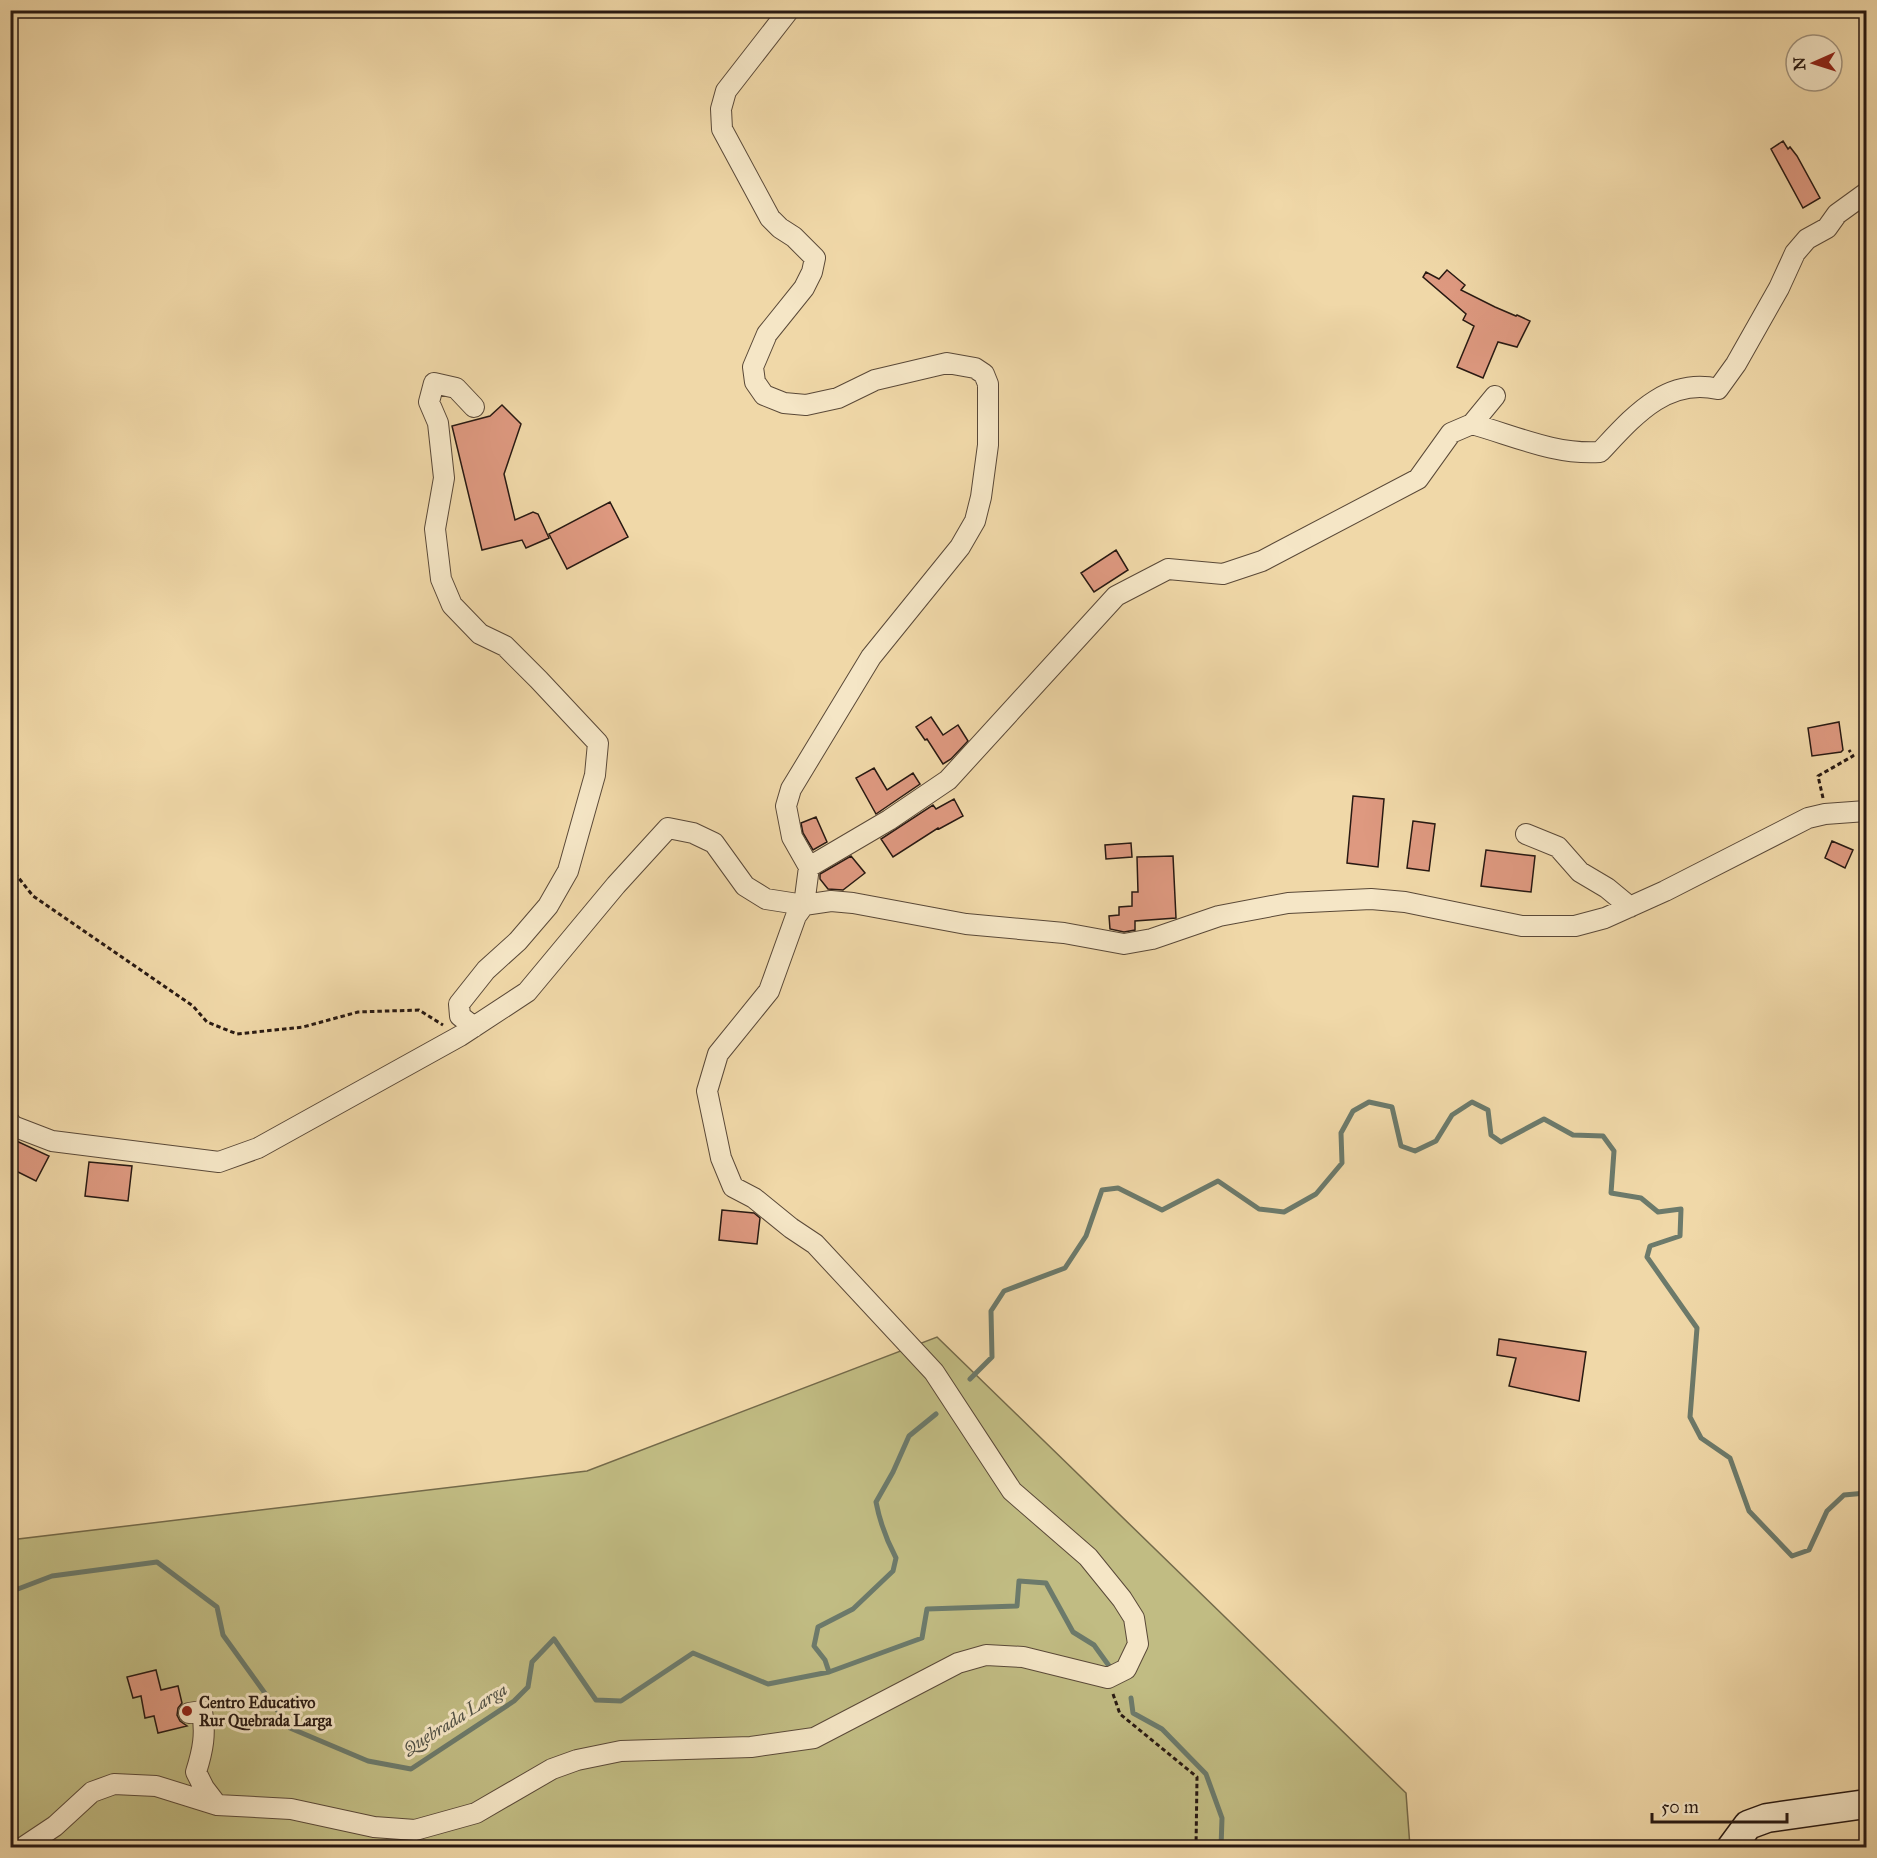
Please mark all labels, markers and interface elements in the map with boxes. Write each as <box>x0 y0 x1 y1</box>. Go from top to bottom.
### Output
north arrow <box>1784 33 1844 93</box>
text: N <box>1790 56 1809 71</box>
water label: Quebrada Larga <box>398 1678 511 1760</box>
place label: Centro Educativo Rur Quebrada Larga <box>199 1693 333 1731</box>
marker: Centro Educativo Rur Quebrada Larga <box>180 1704 194 1718</box>
scale bar <box>1652 1786 1787 1824</box>
text: 50 m <box>1661 1796 1699 1818</box>

